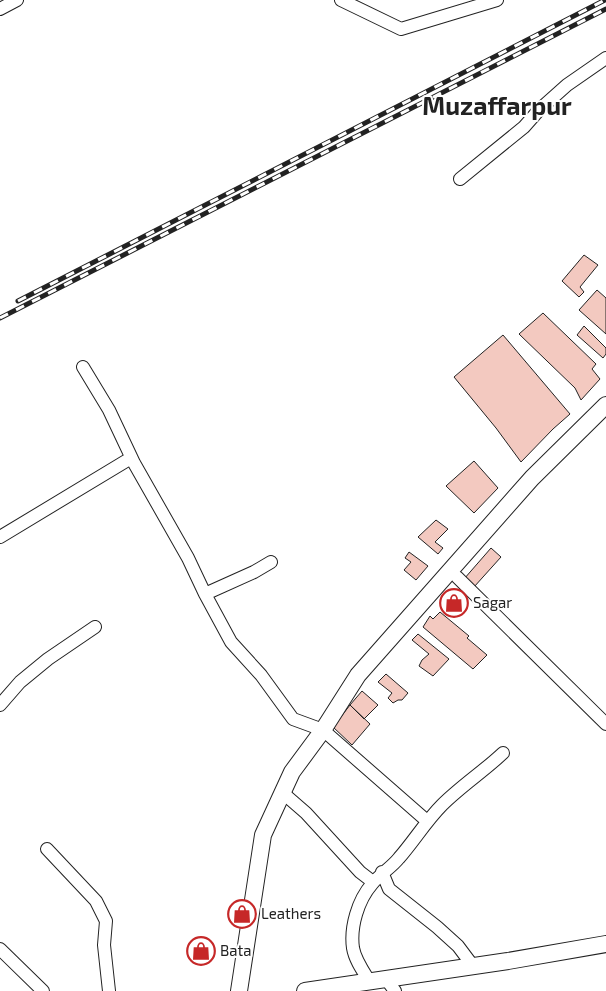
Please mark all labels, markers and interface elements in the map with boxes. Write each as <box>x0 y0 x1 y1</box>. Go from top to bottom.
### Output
district label: Muzaffarpur <box>422 90 572 120</box>
shop icon: Sagar <box>439 588 469 618</box>
place label: Sagar <box>473 593 512 611</box>
shop icon: Leathers <box>227 899 257 929</box>
place label: Leathers <box>261 904 321 922</box>
shop icon: Bata <box>186 936 216 966</box>
place label: Bata <box>220 941 252 959</box>

